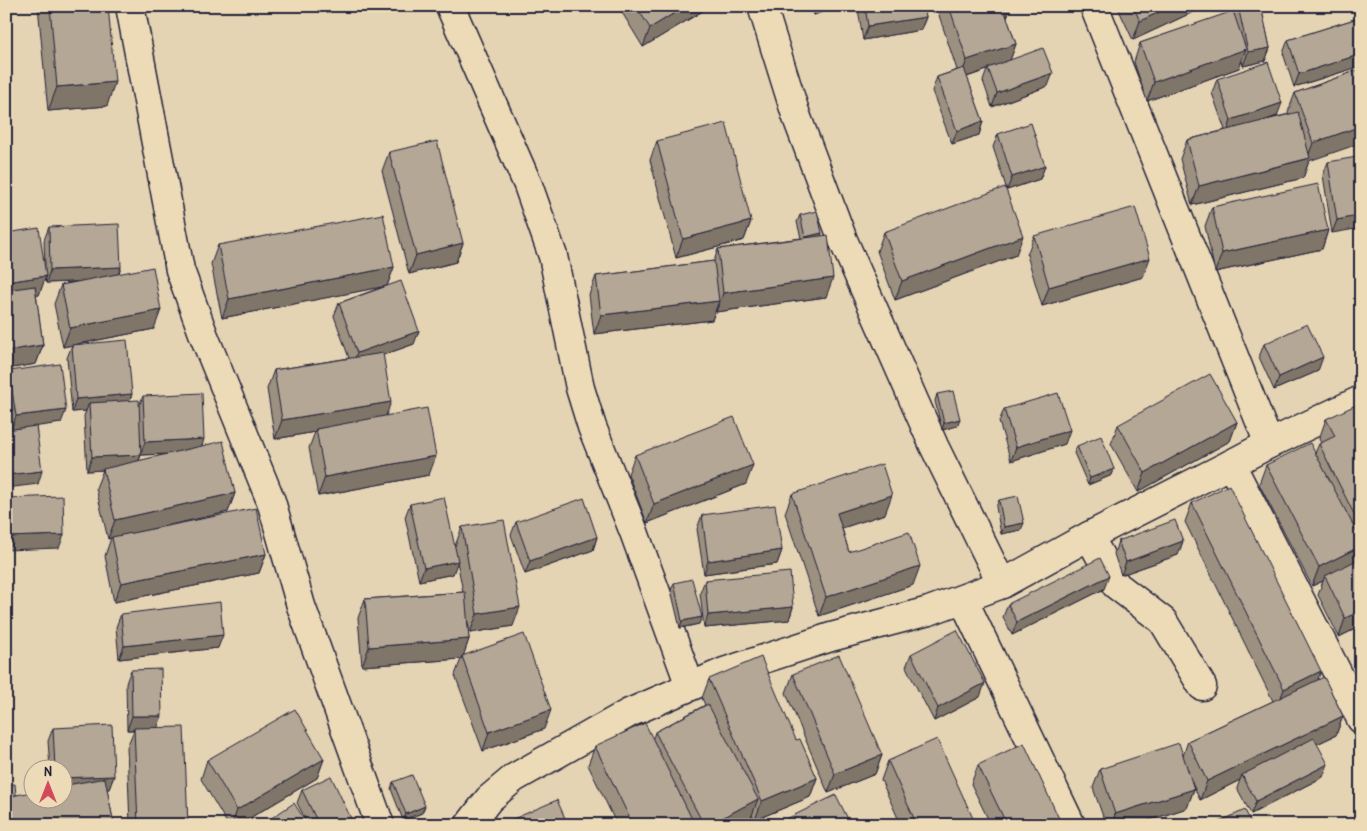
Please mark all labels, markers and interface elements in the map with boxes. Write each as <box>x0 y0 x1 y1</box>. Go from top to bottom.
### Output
north arrow <box>22 758 72 808</box>
text: N <box>44 761 52 780</box>

